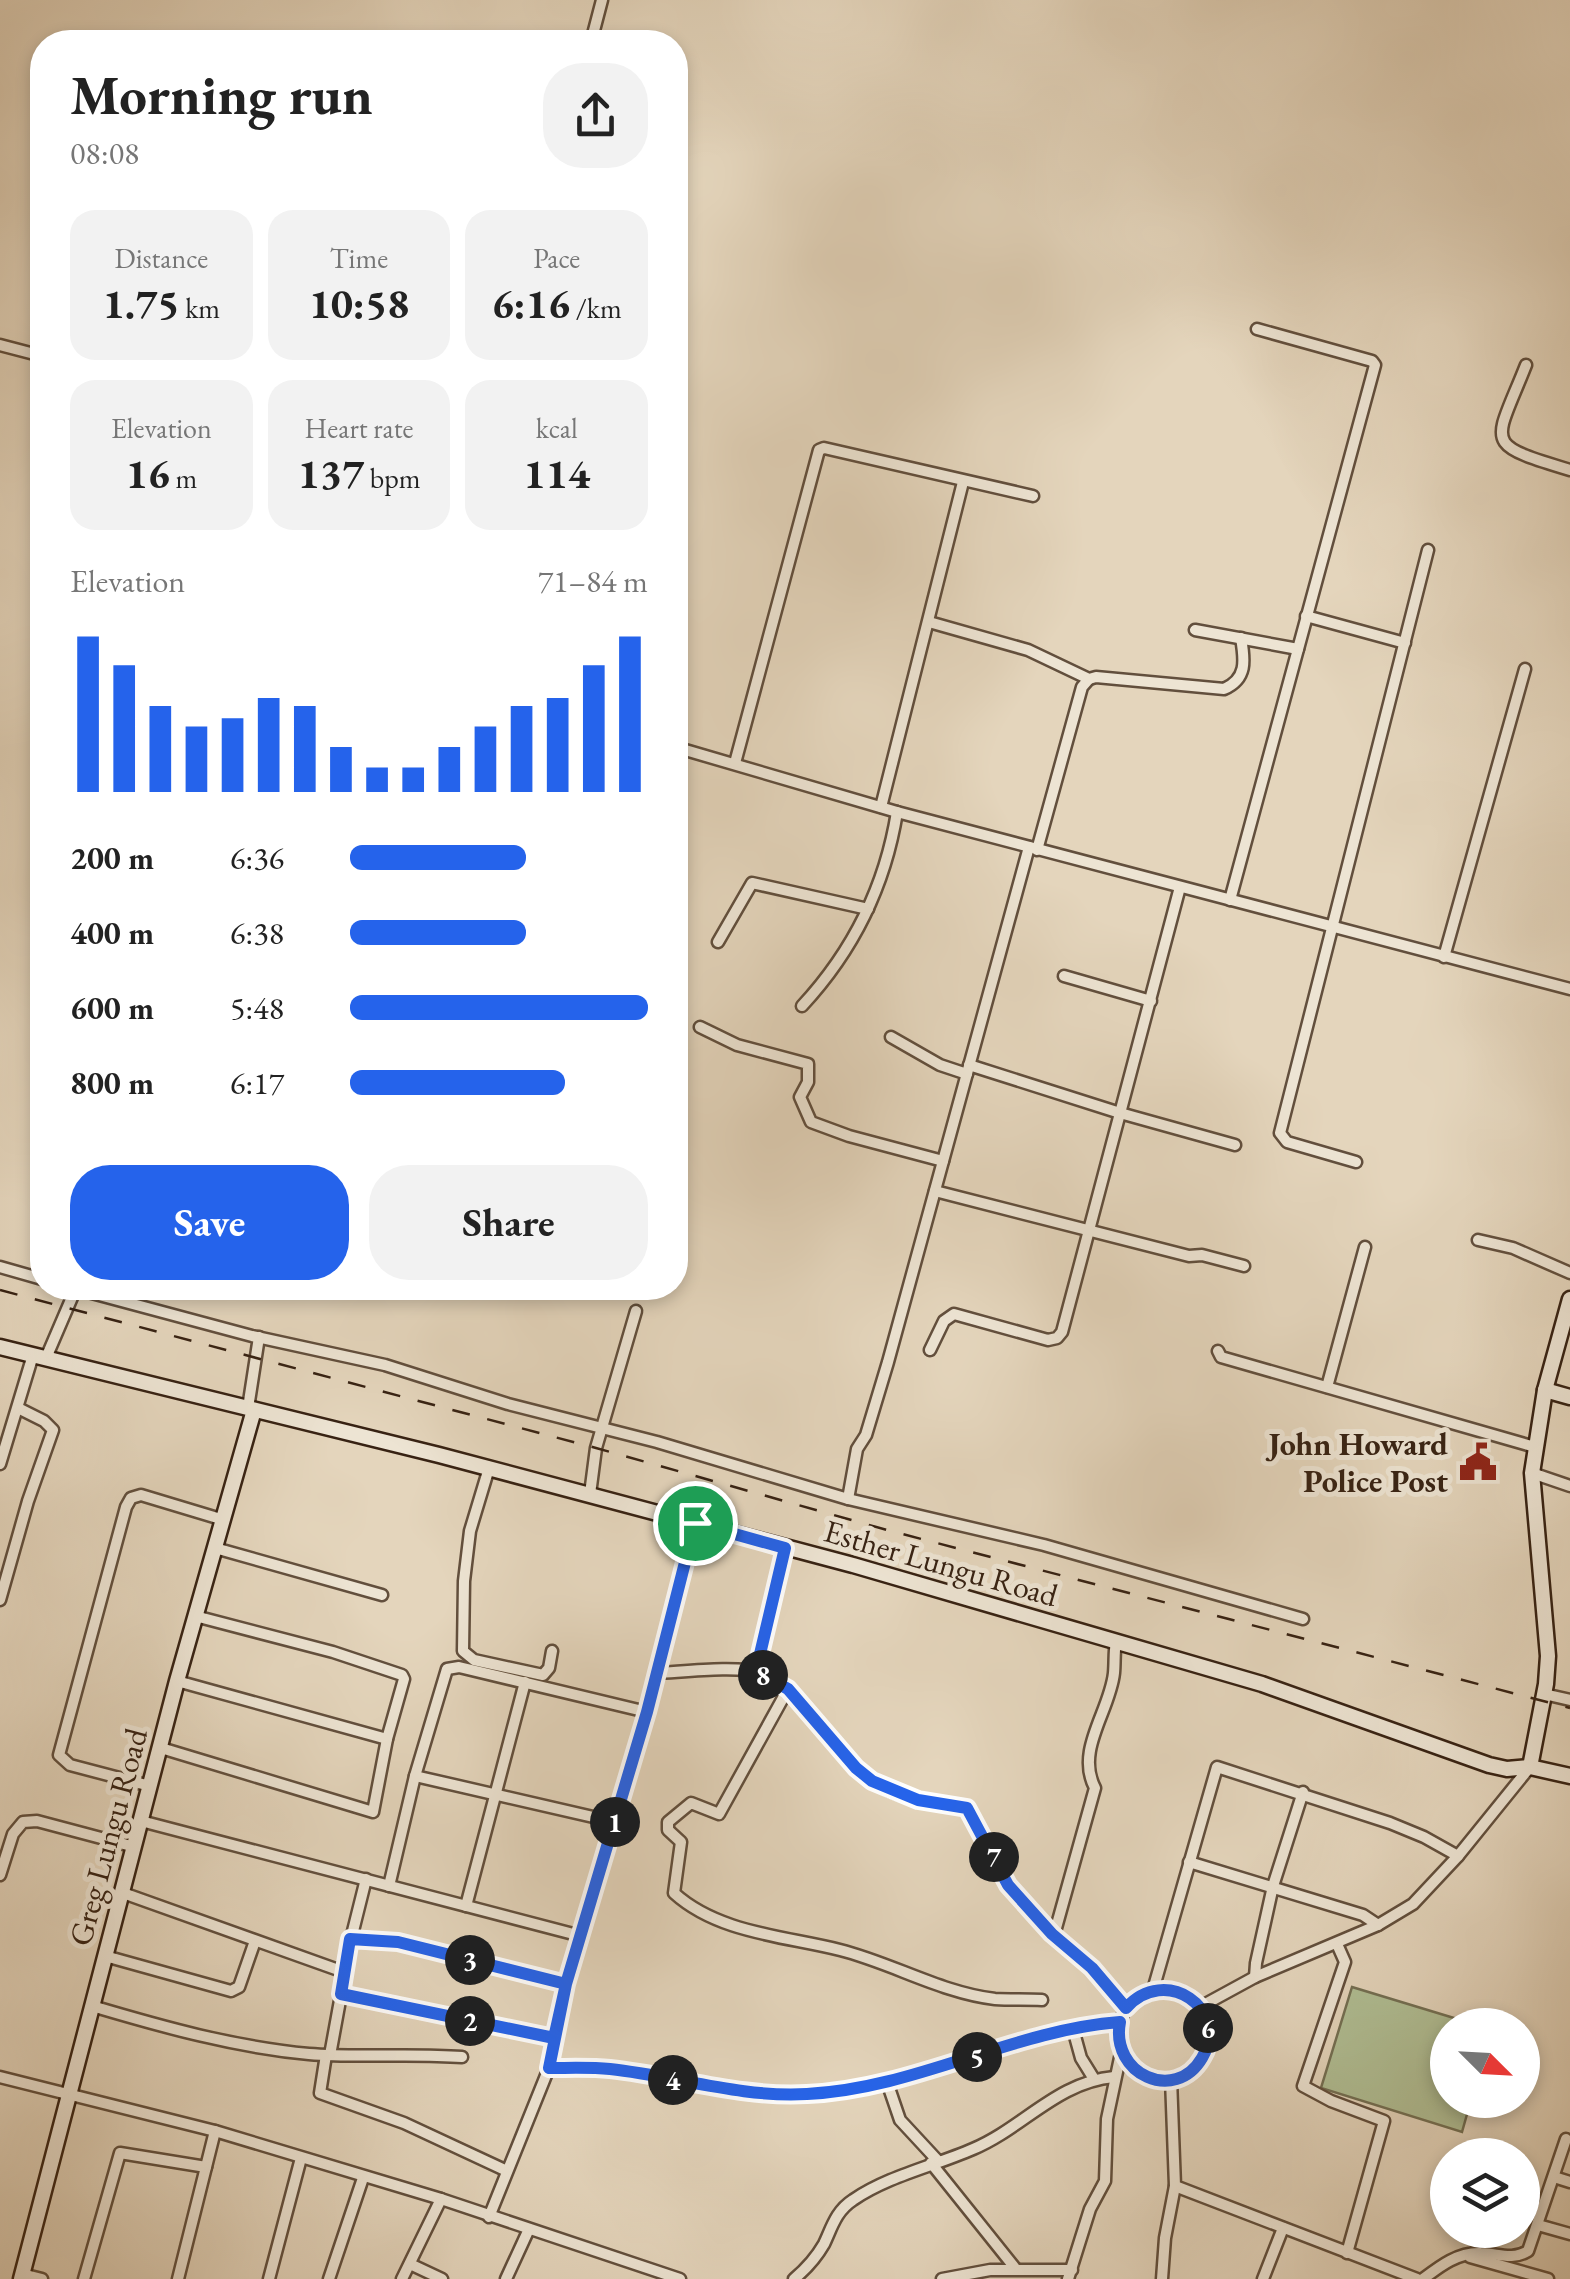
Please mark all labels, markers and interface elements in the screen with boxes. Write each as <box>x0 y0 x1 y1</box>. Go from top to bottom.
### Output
text: Morning run <box>70 59 373 130</box>
button: share <box>543 63 648 168</box>
text: 08:08 <box>70 132 139 174</box>
text: Distance <box>115 240 208 276</box>
text: Time <box>330 240 388 276</box>
text: Pace <box>533 240 580 276</box>
text: 1.75 <box>103 276 180 331</box>
text: 10:58 <box>309 276 409 331</box>
text: 6:16 <box>492 276 570 331</box>
text: km <box>180 290 220 326</box>
text: /km <box>570 290 622 326</box>
text: Elevation <box>111 410 212 446</box>
text: Heart rate <box>305 410 413 446</box>
text: kcal <box>536 410 578 446</box>
text: 16 <box>125 446 170 501</box>
text: 137 <box>297 446 364 501</box>
text: 114 <box>523 446 590 501</box>
text: m <box>170 460 197 496</box>
text: bpm <box>364 460 420 496</box>
text: Elevation <box>70 560 185 602</box>
text: 71–84 m <box>538 560 648 602</box>
text: 200 m <box>70 837 154 879</box>
text: 6:36 <box>230 837 284 879</box>
text: 400 m <box>70 912 154 954</box>
text: 6:38 <box>230 912 284 954</box>
text: 600 m <box>70 987 154 1029</box>
text: 5:48 <box>230 987 284 1029</box>
text: 800 m <box>70 1062 154 1104</box>
text: 6:17 <box>230 1062 284 1104</box>
button: Save <box>70 1165 349 1280</box>
button: Share <box>369 1165 648 1280</box>
place label: John Howard Police Post <box>1265 1423 1448 1502</box>
public building icon: John Howard Police Post <box>1457 1441 1499 1483</box>
pin <box>653 1481 738 1566</box>
icon: arrive <box>668 1496 723 1551</box>
street label: Esther Lungu Road <box>819 1510 1063 1617</box>
pin: 8 <box>738 1650 788 1700</box>
text: 8 <box>756 1657 770 1693</box>
street label: Greg Lungu Road <box>59 1723 157 1950</box>
pin: 1 <box>590 1797 640 1847</box>
text: 1 <box>608 1804 622 1840</box>
pin: 7 <box>969 1832 1019 1882</box>
text: 7 <box>987 1839 1001 1875</box>
pin: 3 <box>445 1935 495 1985</box>
text: 3 <box>463 1942 477 1978</box>
pin: 2 <box>445 1996 495 2046</box>
text: 2 <box>463 2003 477 2039</box>
pin: 6 <box>1183 2003 1233 2053</box>
north arrow <box>1430 2008 1540 2118</box>
map controls <box>1430 2008 1540 2248</box>
text: 6 <box>1201 2010 1215 2046</box>
pin: 5 <box>952 2032 1002 2082</box>
text: 5 <box>970 2039 984 2075</box>
pin: 4 <box>648 2055 698 2105</box>
text: 4 <box>666 2062 680 2098</box>
button: layers <box>1430 2138 1540 2248</box>

